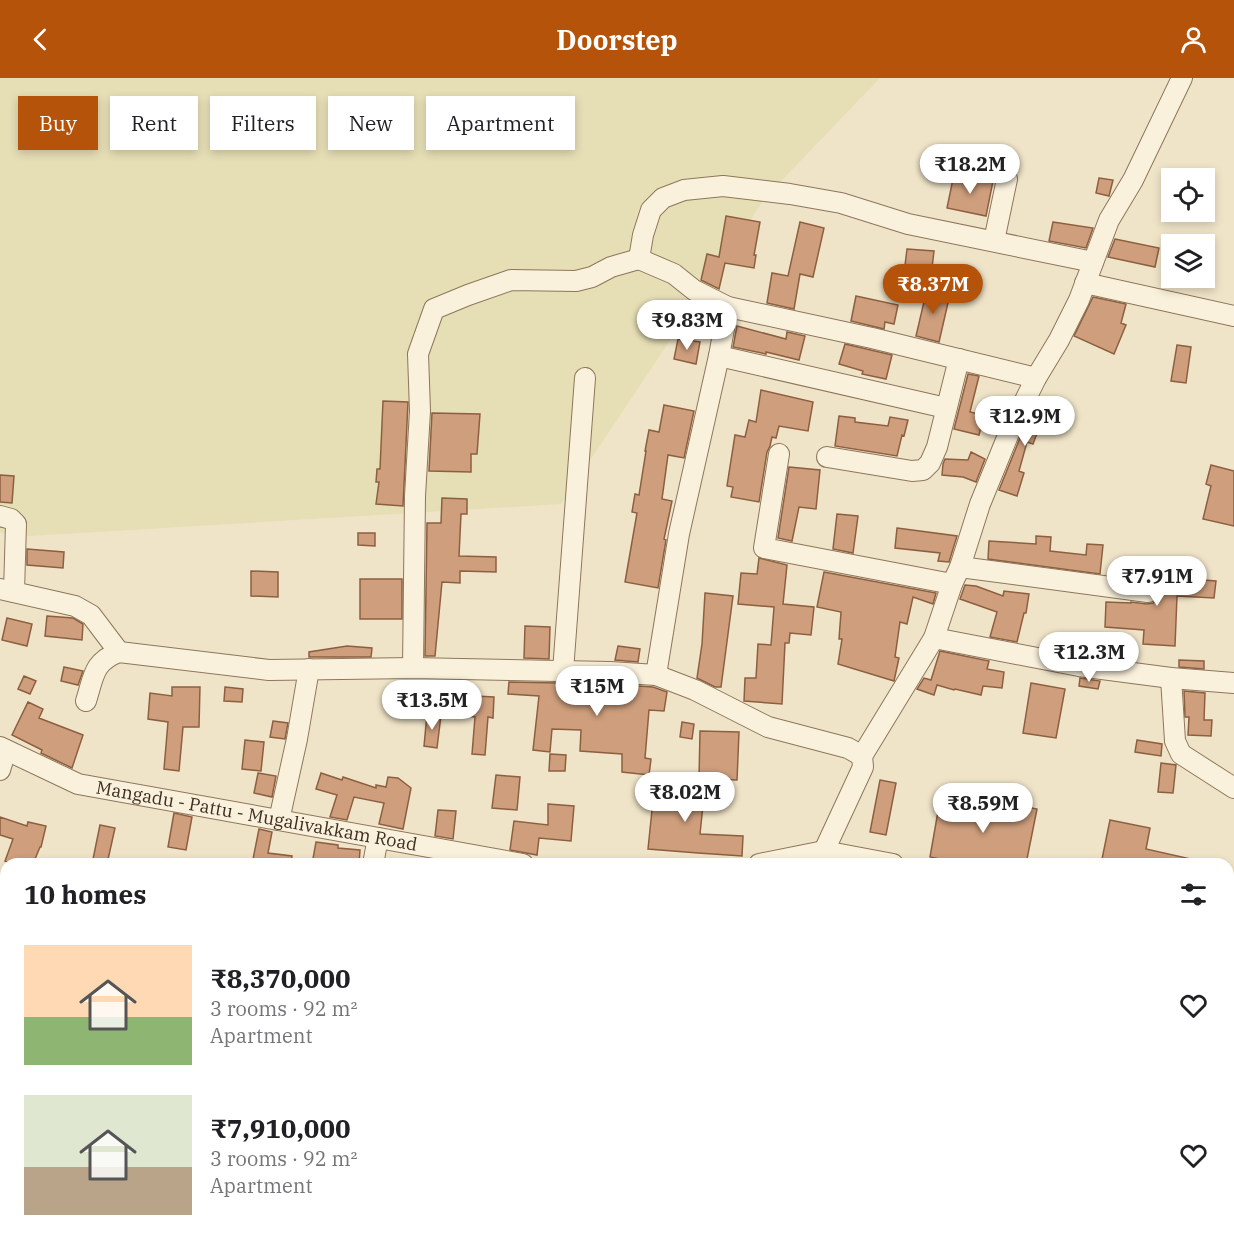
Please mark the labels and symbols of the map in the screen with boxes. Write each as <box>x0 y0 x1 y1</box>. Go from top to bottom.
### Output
pin: ₹18.2M <box>921 144 1019 195</box>
pin: ₹8.37M <box>884 264 982 315</box>
pin: ₹9.83M <box>638 300 736 351</box>
pin: ₹12.9M <box>976 396 1074 447</box>
pin: ₹7.91M <box>1108 556 1206 607</box>
pin: ₹12.3M <box>1040 632 1138 683</box>
pin: ₹15M <box>561 666 633 717</box>
pin: ₹13.5M <box>383 680 481 731</box>
pin: ₹8.02M <box>636 772 734 823</box>
street label: Mangadu - Pattu - Mugalivakkam Road <box>94 776 419 856</box>
pin: ₹8.59M <box>934 783 1032 834</box>

